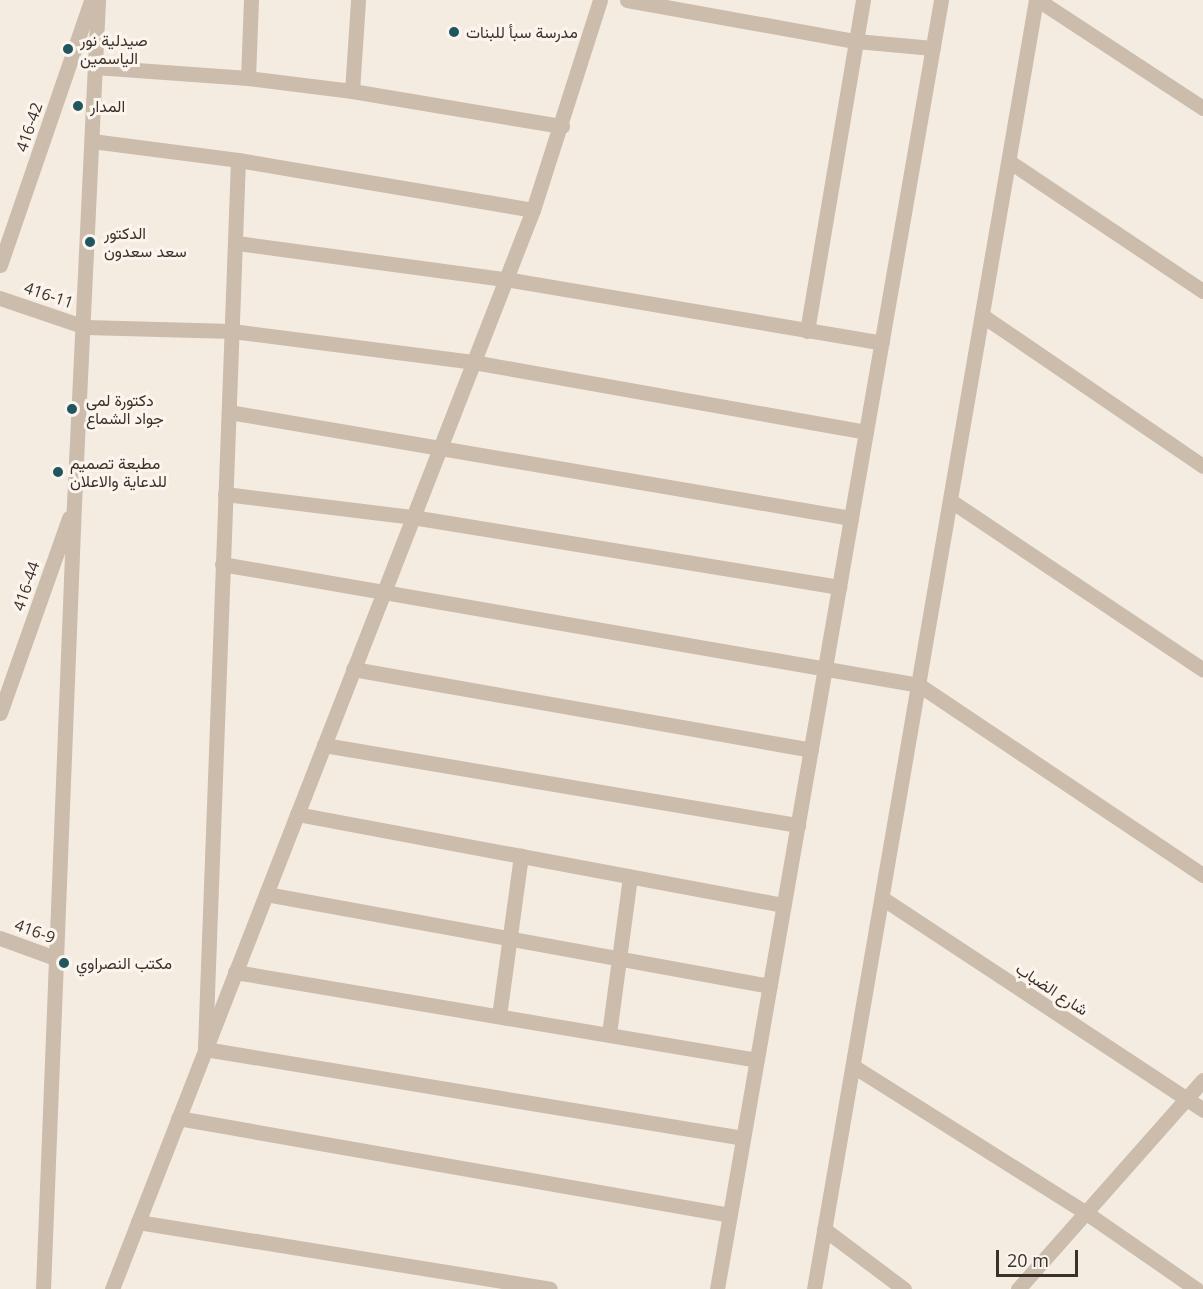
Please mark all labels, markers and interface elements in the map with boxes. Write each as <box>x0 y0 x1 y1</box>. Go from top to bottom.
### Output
place label: مدرسة سبأ للبنات <box>466 22 578 42</box>
marker: مدرسة سبأ للبنات <box>447 25 461 39</box>
place label: صيدلية نور الياسمين <box>80 30 148 68</box>
marker: صيدلية نور الياسمين <box>61 42 75 56</box>
place label: المدار <box>90 96 125 116</box>
marker: المدار <box>71 99 85 113</box>
street label: 416-42 <box>12 100 46 154</box>
place label: الدكتور سعد سعدون <box>104 223 187 261</box>
marker: الدكتور سعد سعدون <box>81 233 99 251</box>
street label: 416-11 <box>22 278 76 312</box>
place label: دكتورة لمى جواد الشماع <box>86 390 164 428</box>
marker: دكتورة لمى جواد الشماع <box>63 400 81 418</box>
place label: مطبعة تصميم للدعاية والاعلان <box>70 453 167 491</box>
marker: مطبعة تصميم للدعاية والاعلان <box>51 465 65 479</box>
street label: 416-44 <box>9 559 43 613</box>
street label: 416-9 <box>12 915 58 947</box>
place label: مكتب النصراوي <box>76 953 172 973</box>
marker: مكتب النصراوي <box>57 956 71 970</box>
street label: شارع الضباب <box>1012 959 1092 1019</box>
scale bar <box>999 1238 1082 1276</box>
text: 20 m <box>1007 1248 1049 1272</box>

